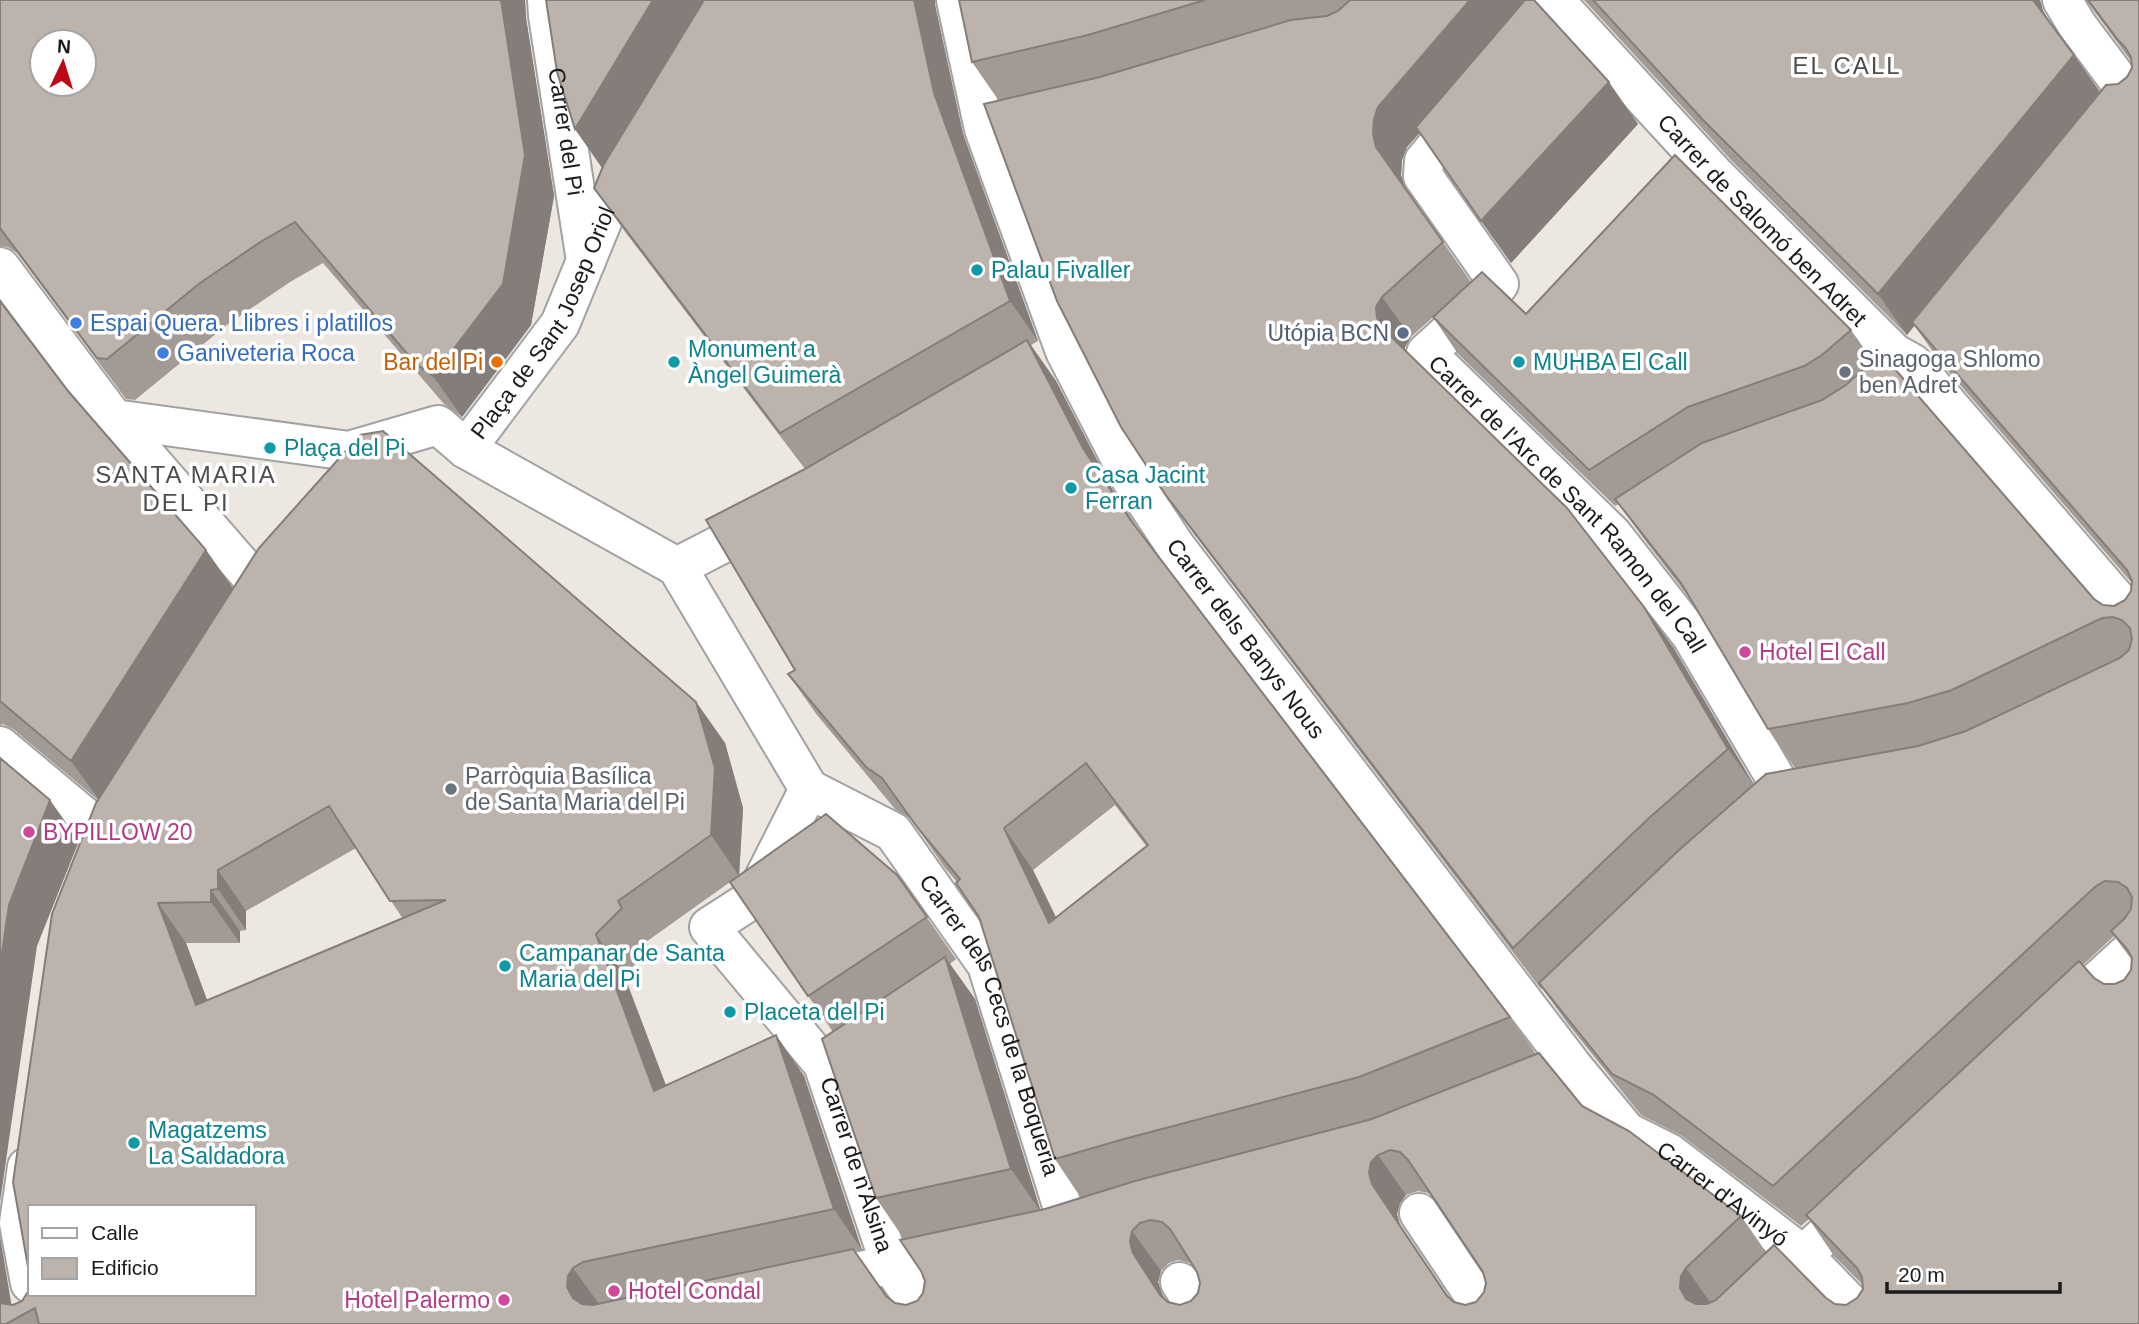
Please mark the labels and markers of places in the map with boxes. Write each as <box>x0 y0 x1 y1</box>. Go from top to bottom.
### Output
place label: Palau Fivaller <box>991 257 1131 283</box>
marker: Palau Fivaller <box>969 262 985 278</box>
place label: Espai Quera. Llibres i platillos <box>90 310 393 336</box>
marker: Espai Quera. Llibres i platillos <box>68 315 84 331</box>
place label: Utópia BCN <box>1268 320 1389 346</box>
marker: Utópia BCN <box>1395 325 1411 341</box>
place label: Monument a Àngel Guimerà <box>688 336 842 388</box>
place label: Ganiveteria Roca <box>177 340 355 366</box>
marker: Ganiveteria Roca <box>155 345 171 361</box>
place label: Sinagoga Shlomo ben Adret <box>1859 346 2041 398</box>
place label: Bar del Pi <box>383 349 483 375</box>
place label: MUHBA El Call <box>1533 349 1688 375</box>
marker: Bar del Pi <box>489 354 505 370</box>
marker: Monument a Àngel Guimerà <box>666 354 682 370</box>
marker: MUHBA El Call <box>1511 354 1527 370</box>
marker: Sinagoga Shlomo ben Adret <box>1837 364 1853 380</box>
place label: Plaça del Pi <box>284 435 405 461</box>
marker: Plaça del Pi <box>262 440 278 456</box>
place label: Casa Jacint Ferran <box>1085 462 1206 514</box>
marker: Casa Jacint Ferran <box>1063 480 1079 496</box>
place label: Hotel El Call <box>1759 639 1886 665</box>
marker: Hotel El Call <box>1737 644 1753 660</box>
place label: Parròquia Basílica de Santa Maria del Pi <box>465 763 685 815</box>
marker: Parròquia Basílica de Santa Maria del Pi <box>443 781 459 797</box>
place label: BYPILLOW 20 <box>43 819 193 845</box>
marker: BYPILLOW 20 <box>21 824 37 840</box>
place label: Campanar de Santa Maria del Pi <box>519 940 725 992</box>
marker: Campanar de Santa Maria del Pi <box>497 958 513 974</box>
place label: Placeta del Pi <box>744 999 885 1025</box>
marker: Placeta del Pi <box>722 1004 738 1020</box>
place label: Magatzems La Saldadora <box>148 1117 285 1169</box>
marker: Magatzems La Saldadora <box>126 1135 142 1151</box>
place label: Hotel Condal <box>628 1278 761 1304</box>
marker: Hotel Condal <box>606 1283 622 1299</box>
place label: Hotel Palermo <box>344 1287 490 1313</box>
marker: Hotel Palermo <box>496 1292 512 1308</box>

